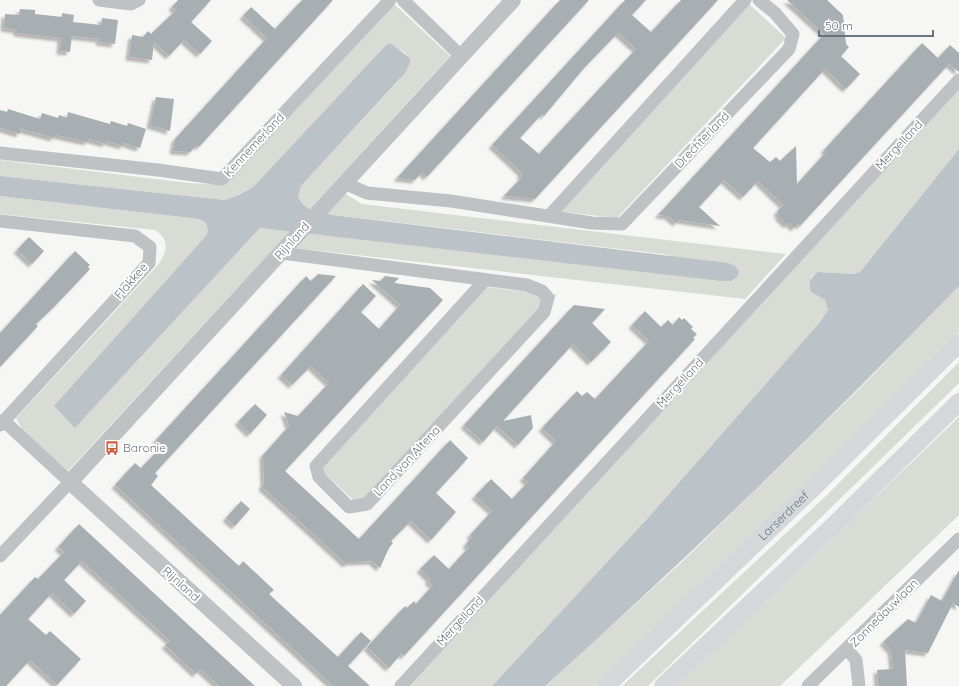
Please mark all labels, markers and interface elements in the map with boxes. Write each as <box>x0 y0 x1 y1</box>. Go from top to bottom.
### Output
scale bar <box>819 12 933 38</box>
text: 50 m <box>825 18 853 33</box>
street label: Drechterland <box>671 108 732 171</box>
street label: Kennemerland <box>220 110 287 180</box>
street label: Mergelland <box>872 117 925 173</box>
street label: Rijnland <box>271 219 312 262</box>
street label: Flakkee <box>111 259 150 302</box>
street label: Mergelland <box>653 355 706 411</box>
street label: Land van Altena <box>370 422 443 499</box>
bus stop icon: Baronie <box>104 440 120 456</box>
place label: Baronie <box>123 440 166 455</box>
street label: Larserdreef <box>755 487 812 543</box>
street label: Rijnland <box>160 563 203 604</box>
street label: Zonnedauwlaan <box>846 575 921 650</box>
street label: Mergelland <box>433 593 486 649</box>

